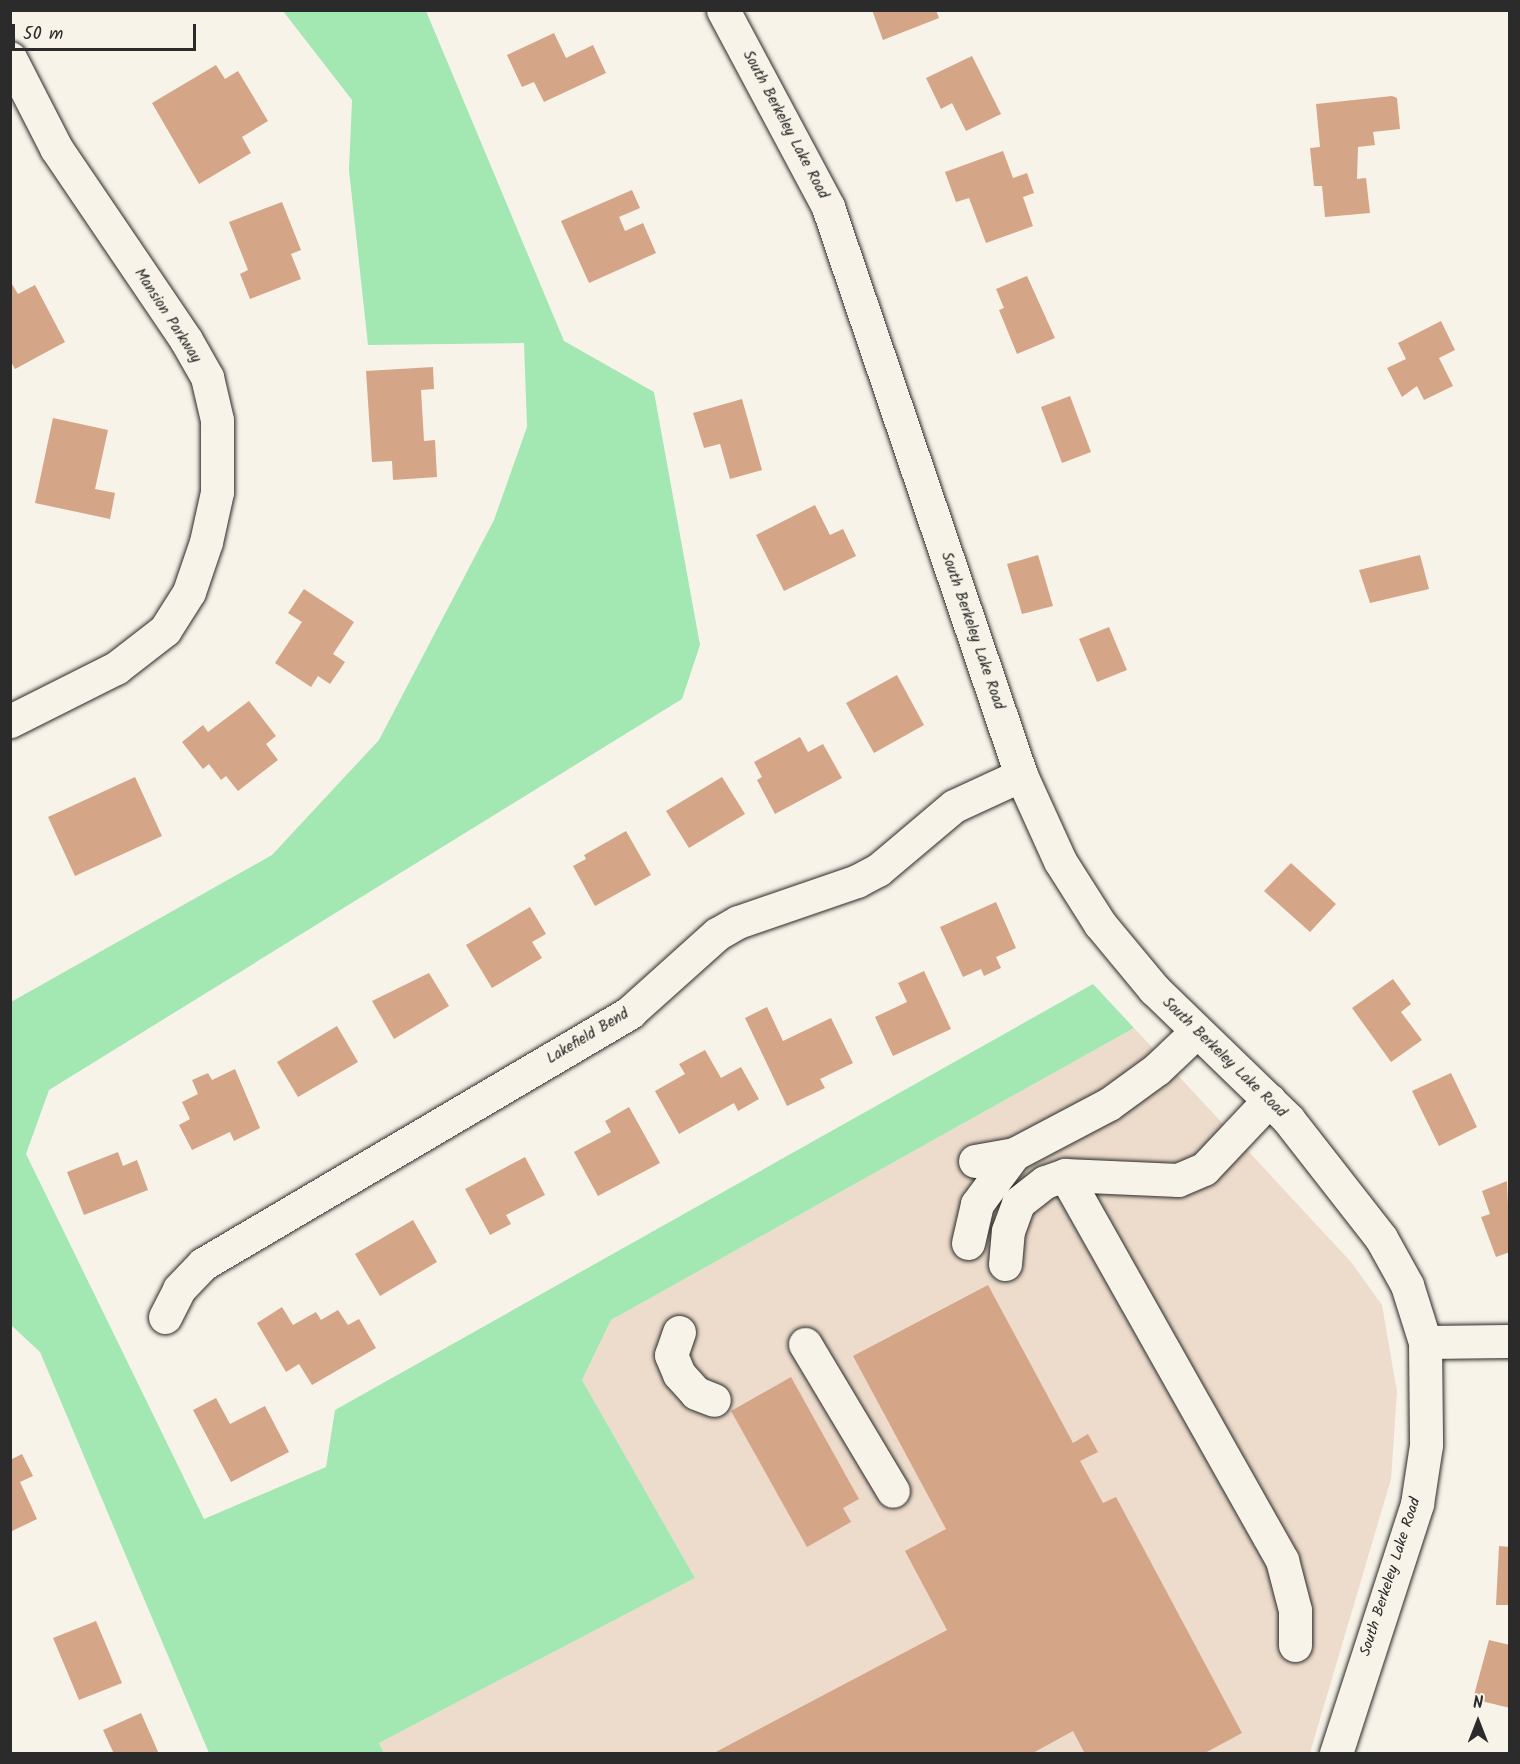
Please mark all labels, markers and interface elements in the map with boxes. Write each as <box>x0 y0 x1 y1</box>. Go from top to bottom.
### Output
scale bar <box>15 12 200 50</box>
text: 50 m <box>23 20 63 49</box>
street label: South Berkeley Lake Road <box>738 48 832 202</box>
street label: Mansion Parkway <box>130 265 204 367</box>
street label: South Berkeley Lake Road <box>937 550 1007 712</box>
street label: South Berkeley Lake Road <box>1158 994 1290 1122</box>
street label: Lakefield Bend <box>544 1005 632 1069</box>
street label: South Berkeley Lake Road <box>1357 1496 1425 1658</box>
text: N <box>1473 1691 1483 1716</box>
north arrow <box>1448 1692 1508 1752</box>

